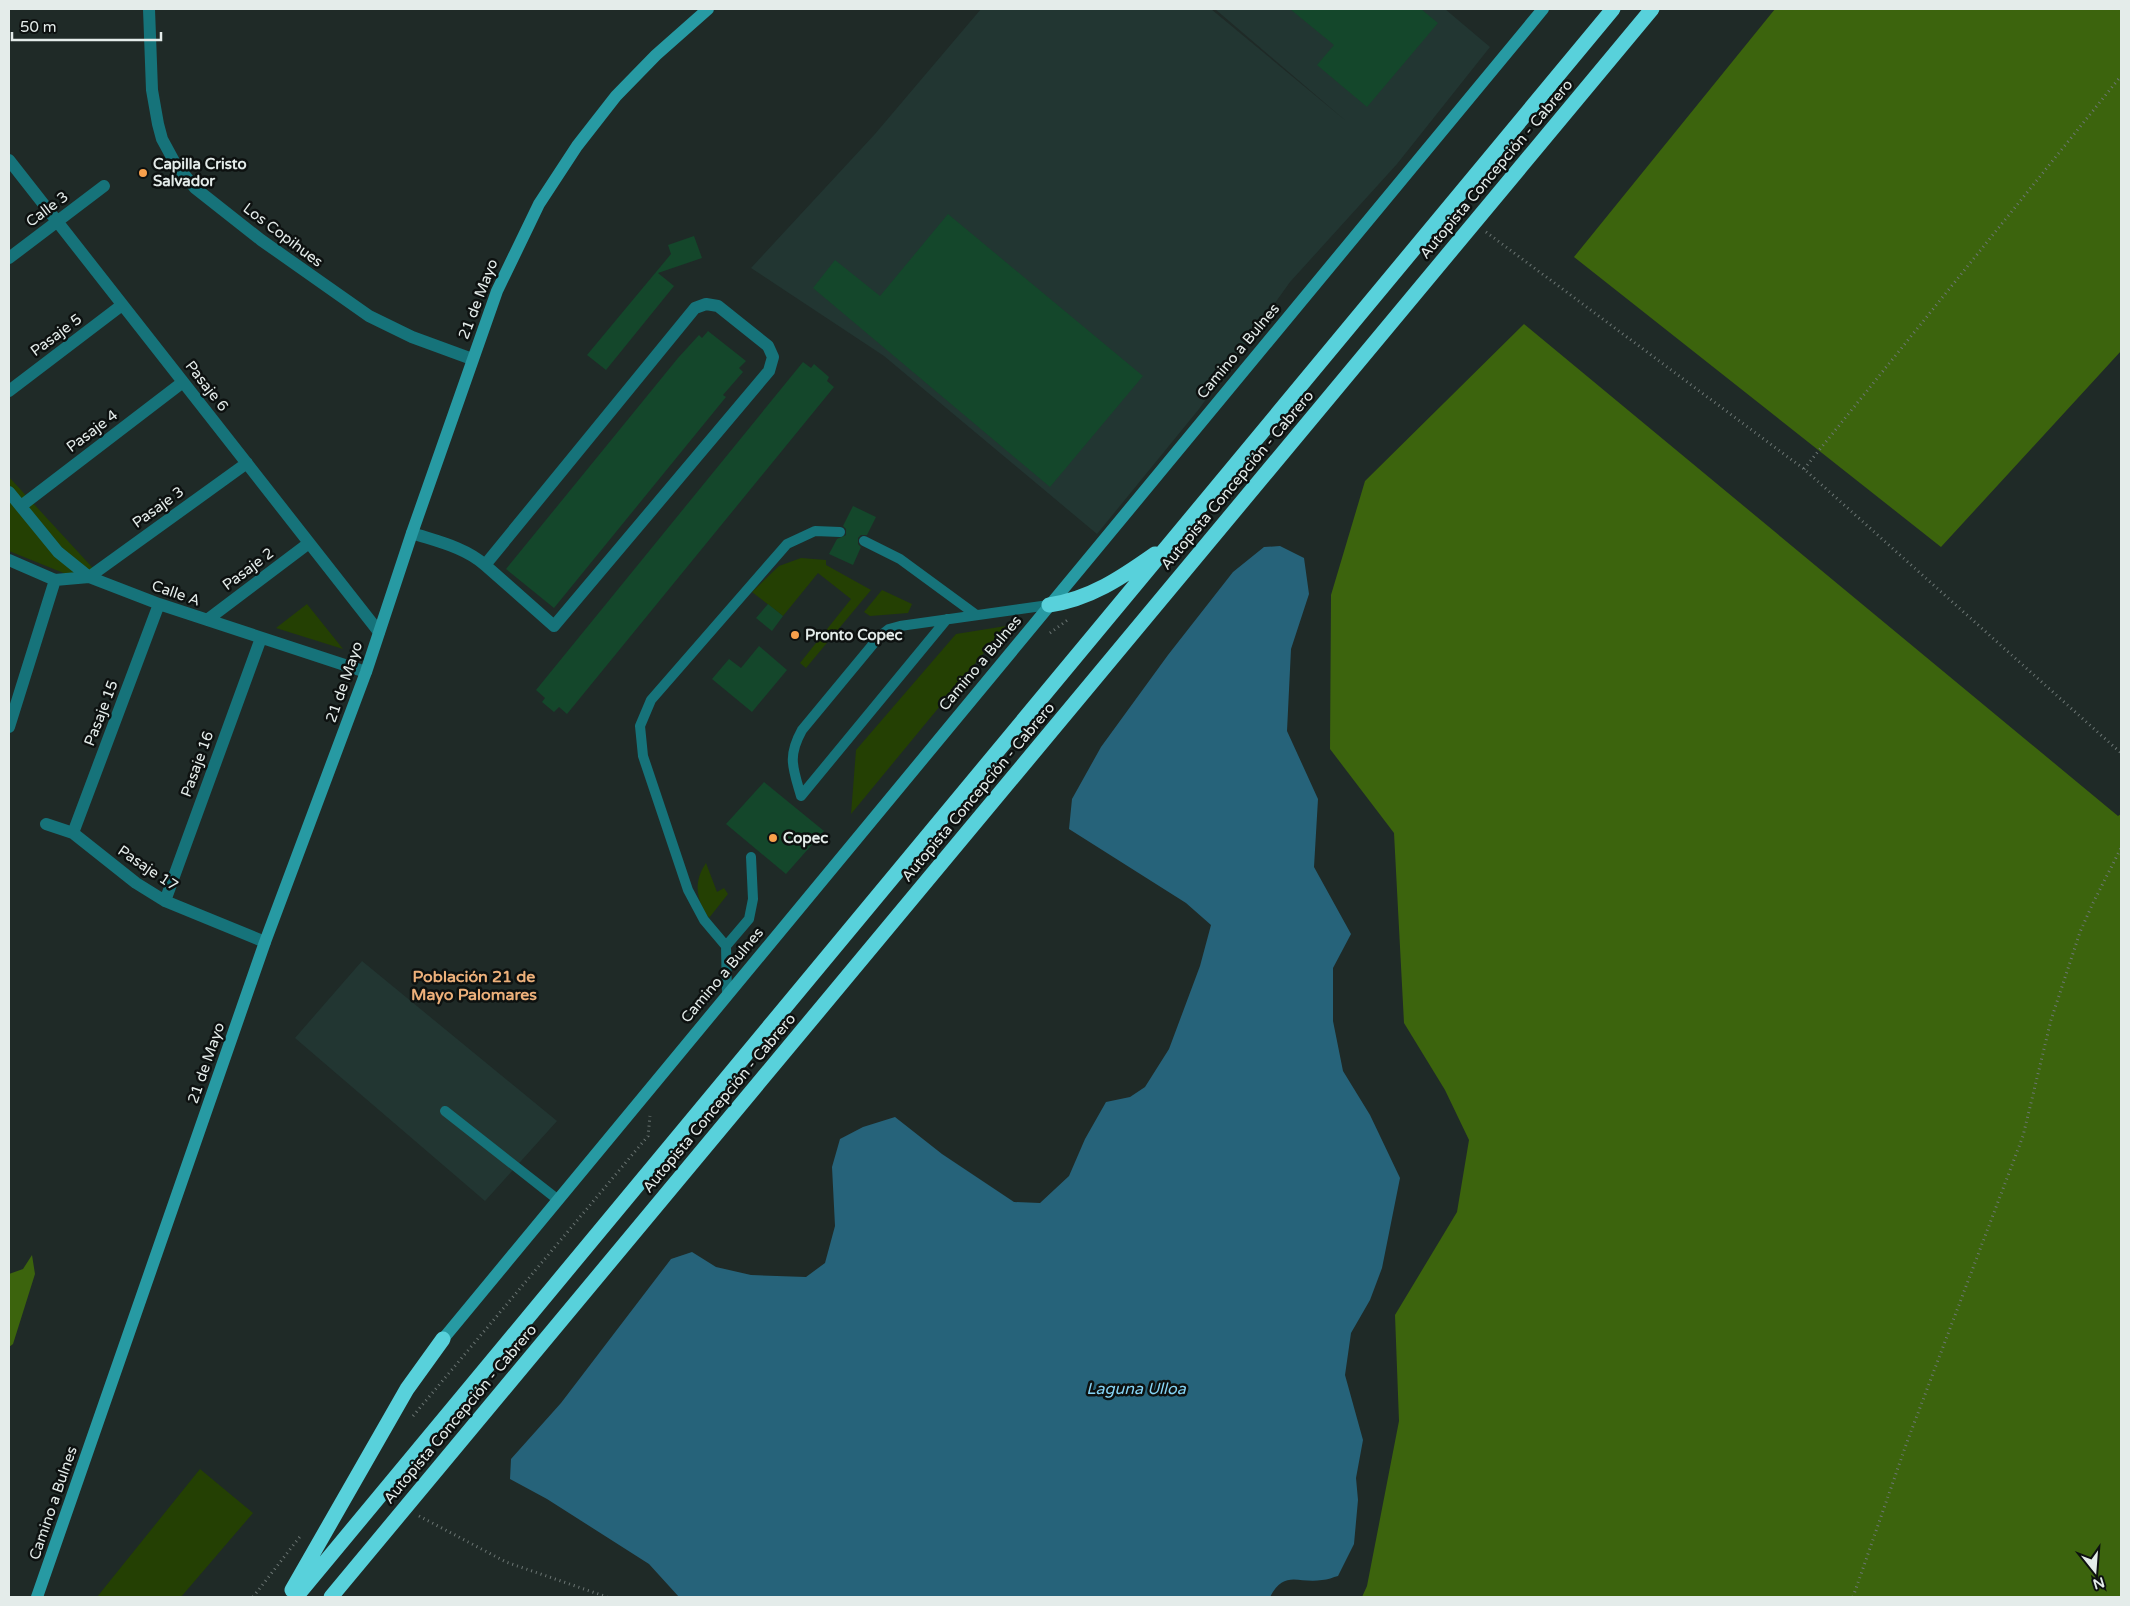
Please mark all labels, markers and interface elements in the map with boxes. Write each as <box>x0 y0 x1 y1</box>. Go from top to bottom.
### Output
scale bar <box>12 10 161 42</box>
text: 50 m <box>20 18 57 36</box>
street label: Autopista Concepción - Cabrero <box>1416 76 1576 262</box>
place label: Capilla Cristo Salvador <box>153 155 247 190</box>
marker: Capilla Cristo Salvador <box>137 167 149 179</box>
street label: Calle 3 <box>22 187 72 231</box>
street label: Los Copihues <box>240 199 326 271</box>
street label: 21 de Mayo <box>454 256 502 342</box>
street label: Camino a Bulnes <box>1193 300 1283 402</box>
street label: Pasaje 5 <box>27 310 85 360</box>
street label: Pasaje 6 <box>182 357 232 415</box>
street label: Autopista Concepción - Cabrero <box>1157 387 1317 573</box>
street label: Pasaje 4 <box>63 406 121 456</box>
street label: Pasaje 3 <box>129 482 187 532</box>
street label: Pasaje 2 <box>219 544 277 594</box>
street label: Calle A <box>149 576 203 610</box>
street label: Camino a Bulnes <box>935 612 1025 714</box>
place label: Pronto Copec <box>805 626 902 645</box>
marker: Pronto Copec <box>789 629 801 641</box>
street label: 21 de Mayo <box>322 639 366 725</box>
street label: Pasaje 15 <box>80 678 122 748</box>
street label: Autopista Concepción - Cabrero <box>898 699 1058 885</box>
street label: Pasaje 16 <box>177 729 217 799</box>
place label: Copec <box>783 829 828 848</box>
marker: Copec <box>767 832 779 844</box>
street label: Pasaje 17 <box>114 841 182 895</box>
street label: Camino a Bulnes <box>677 924 767 1026</box>
district label: Población 21 de Mayo Palomares <box>411 967 537 1005</box>
street label: Autopista Concepción - Cabrero <box>639 1010 799 1196</box>
street label: 21 de Mayo <box>184 1020 228 1106</box>
street label: Autopista Concepción - Cabrero <box>380 1321 540 1507</box>
water label: Laguna Ulloa <box>1086 1379 1187 1399</box>
street label: Camino a Bulnes <box>25 1444 81 1562</box>
north arrow <box>2070 1546 2120 1596</box>
text: N <box>2091 1573 2107 1593</box>

